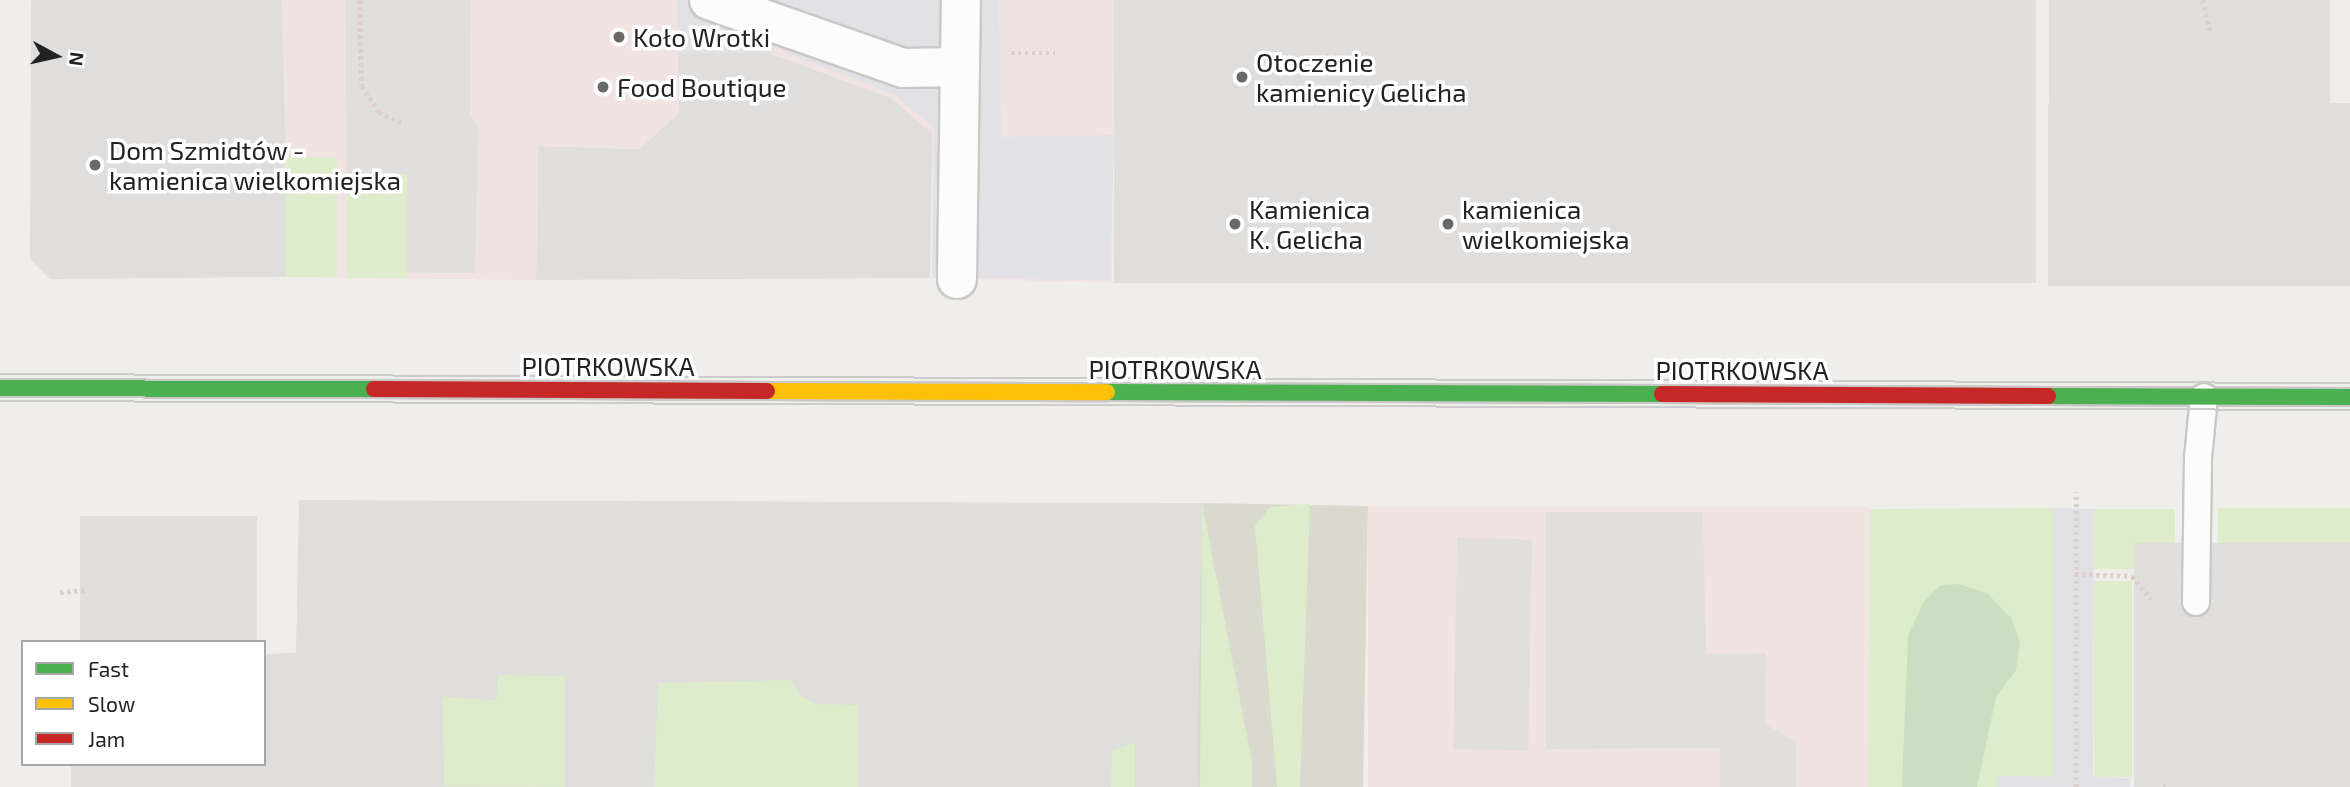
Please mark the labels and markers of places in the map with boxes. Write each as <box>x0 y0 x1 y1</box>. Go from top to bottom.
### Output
place label: Koło Wrotki <box>633 21 771 53</box>
marker: Koło Wrotki <box>611 29 627 45</box>
place label: Otoczenie kamienicy Gelicha <box>1256 46 1467 108</box>
marker: Otoczenie kamienicy Gelicha <box>1234 69 1250 85</box>
place label: Food Boutique <box>617 71 786 103</box>
marker: Food Boutique <box>595 79 611 95</box>
place label: Dom Szmidtów - kamienica wielkomiejska <box>109 134 402 196</box>
marker: Dom Szmidtów - kamienica wielkomiejska <box>87 157 103 173</box>
place label: Kamienica K. Gelicha <box>1249 193 1370 255</box>
place label: kamienica wielkomiejska <box>1462 193 1630 255</box>
marker: Kamienica K. Gelicha <box>1227 216 1243 232</box>
marker: kamienica wielkomiejska <box>1440 216 1456 232</box>

